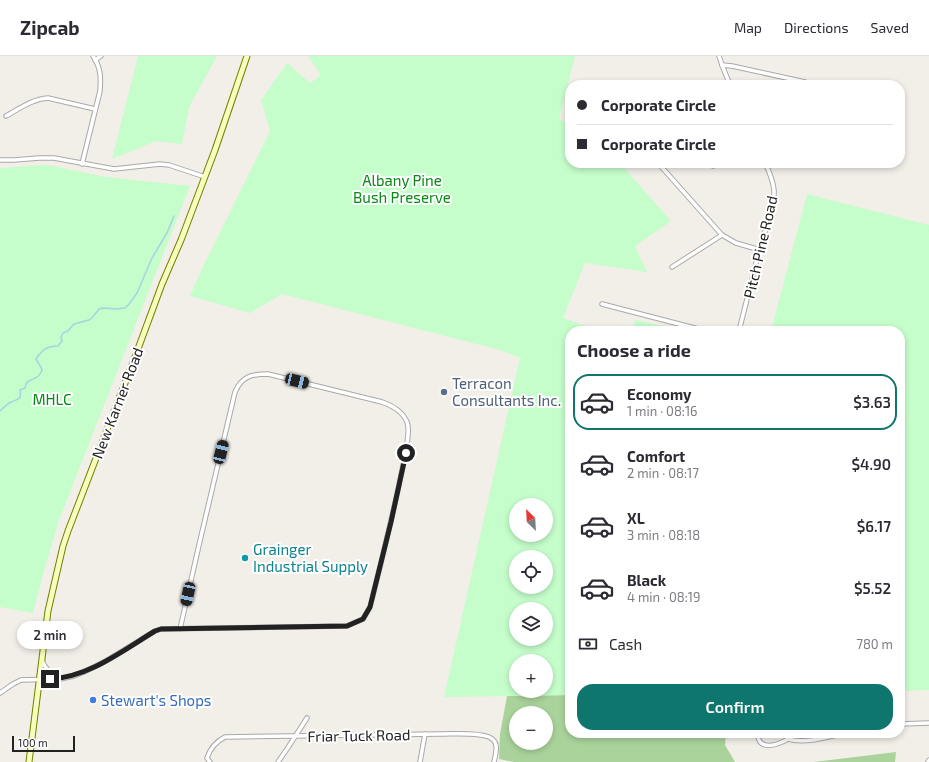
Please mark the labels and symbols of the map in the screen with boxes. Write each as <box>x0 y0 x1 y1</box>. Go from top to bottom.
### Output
park label: Albany Pine Bush Preserve <box>353 171 451 206</box>
street label: Pitch Pine Road <box>739 194 781 300</box>
street label: New Karner Road <box>88 345 146 461</box>
car <box>284 372 310 390</box>
place label: Terracon Consultants Inc. <box>452 374 561 409</box>
marker: Terracon Consultants Inc. <box>439 387 449 397</box>
park label: MHLC <box>32 390 72 408</box>
car <box>212 439 230 465</box>
route start <box>397 444 415 462</box>
north arrow <box>509 498 553 542</box>
place label: Grainger Industrial Supply <box>253 540 368 575</box>
marker: Grainger Industrial Supply <box>240 553 250 563</box>
car <box>180 581 196 607</box>
callout: 2 min <box>17 621 83 649</box>
route end <box>41 670 59 688</box>
place label: Stewart's Shops <box>101 691 211 709</box>
marker: Stewart's Shops <box>88 695 98 705</box>
street label: Friar Tuck Road <box>307 725 411 745</box>
scale bar <box>12 734 75 753</box>

